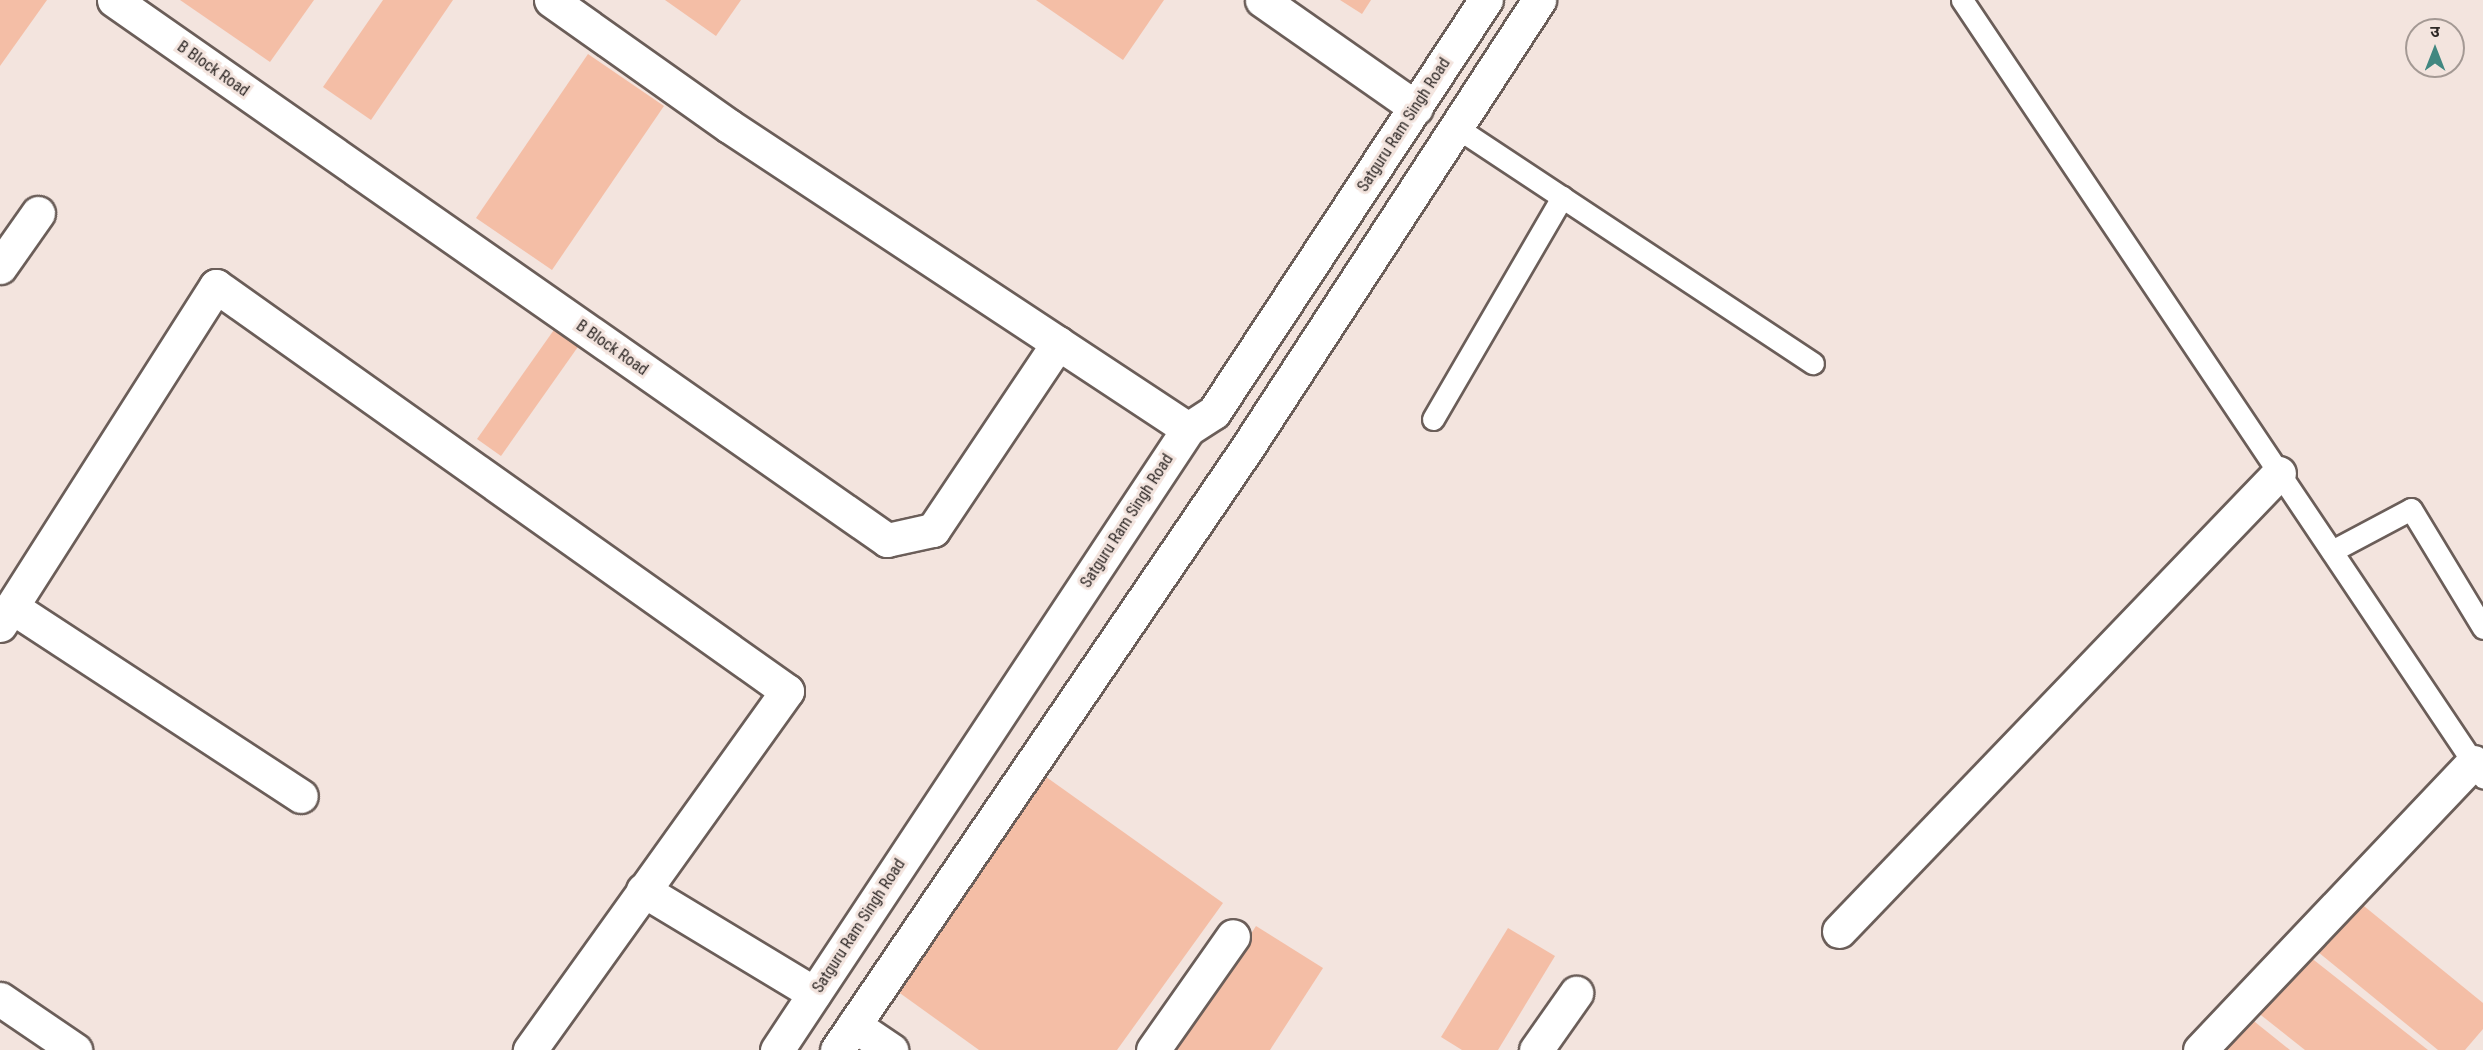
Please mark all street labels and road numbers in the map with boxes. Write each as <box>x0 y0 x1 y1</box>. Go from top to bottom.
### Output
street label: B Block Road <box>173 37 253 101</box>
street label: Satguru Ram Singh Road <box>1354 55 1454 195</box>
street label: B Block Road <box>572 316 652 380</box>
street label: Satguru Ram Singh Road <box>1077 451 1177 591</box>
street label: Satguru Ram Singh Road <box>809 856 909 996</box>

